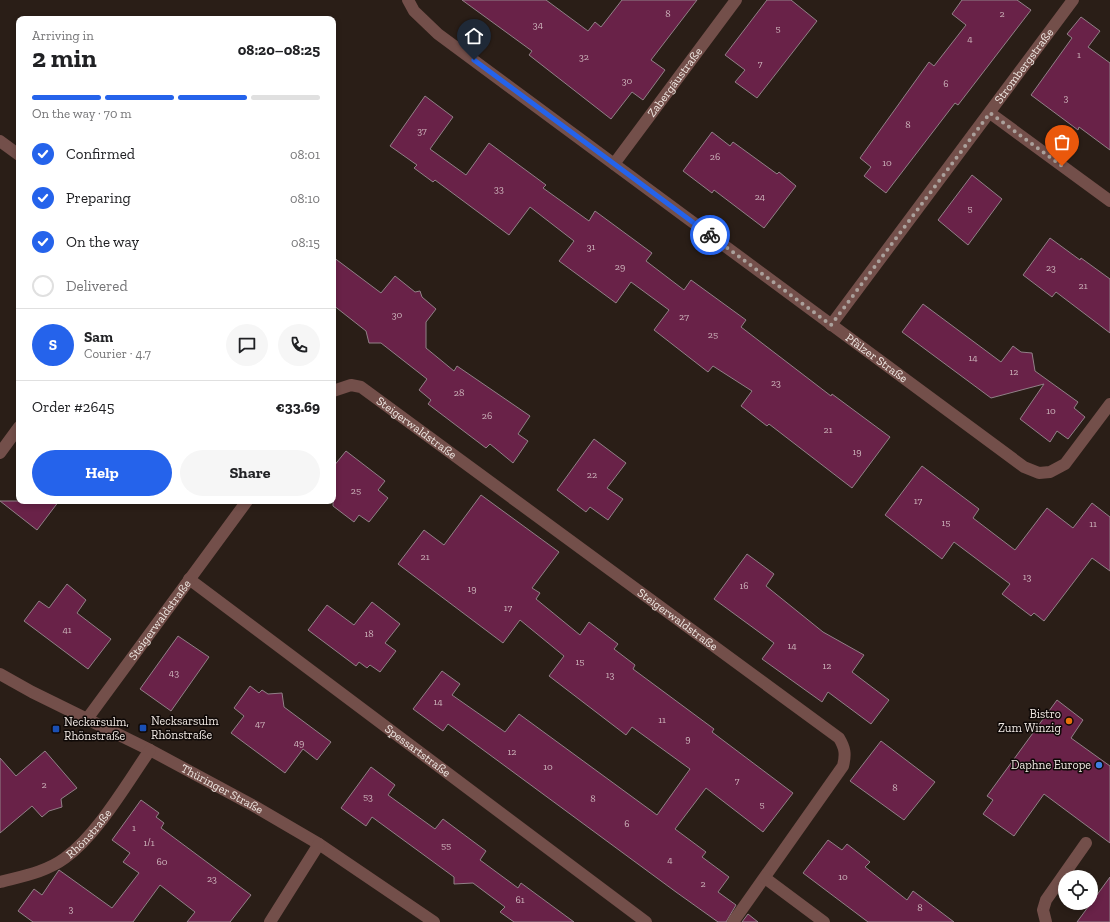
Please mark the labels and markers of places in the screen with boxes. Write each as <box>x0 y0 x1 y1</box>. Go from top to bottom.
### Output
pin <box>457 19 491 60</box>
pin <box>1045 125 1079 166</box>
place label: Bistro Zum Winzig <box>998 707 1061 735</box>
place label: Necksarsulm Rhönstraße <box>151 714 219 742</box>
place label: Neckarsulm, Rhönstraße <box>64 715 129 743</box>
marker: Bistro Zum Winzig <box>1064 716 1074 726</box>
marker: Necksarsulm Rhönstraße <box>138 723 148 733</box>
marker: Neckarsulm, Rhönstraße <box>51 724 61 734</box>
place label: Daphne Europe <box>1011 758 1091 772</box>
marker: Daphne Europe <box>1094 760 1104 770</box>

